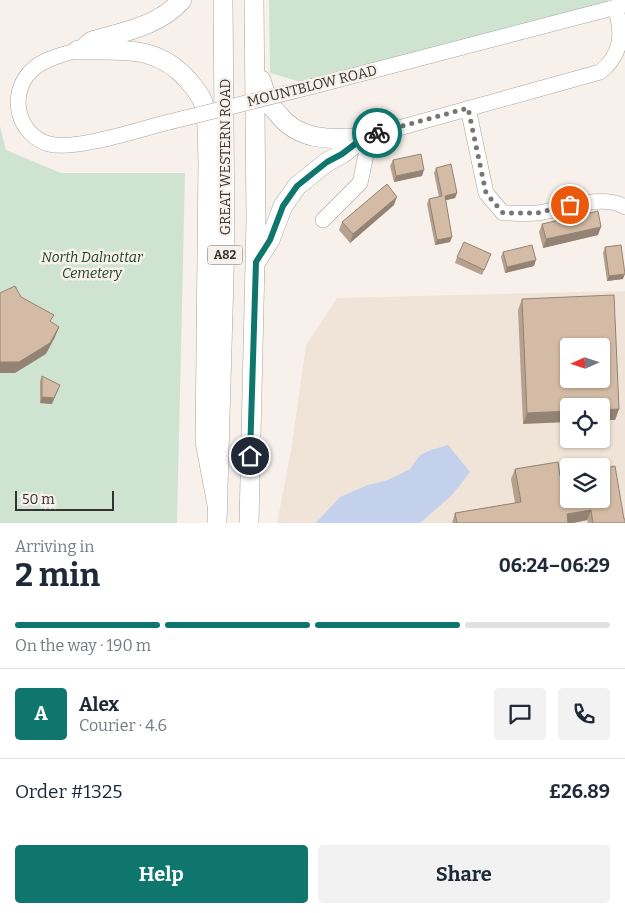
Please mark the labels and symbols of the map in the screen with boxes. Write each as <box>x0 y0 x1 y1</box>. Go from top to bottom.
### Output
street label: MOUNTBLOW ROAD <box>245 62 379 110</box>
street label: GREAT WESTERN ROAD <box>217 79 234 235</box>
courier <box>352 108 402 158</box>
pin <box>549 184 591 226</box>
road number: A82 <box>208 246 242 264</box>
park label: North Dalnottar Cemetery <box>41 249 144 282</box>
north arrow <box>560 338 610 388</box>
pin <box>229 435 271 477</box>
scale bar <box>15 488 114 511</box>

